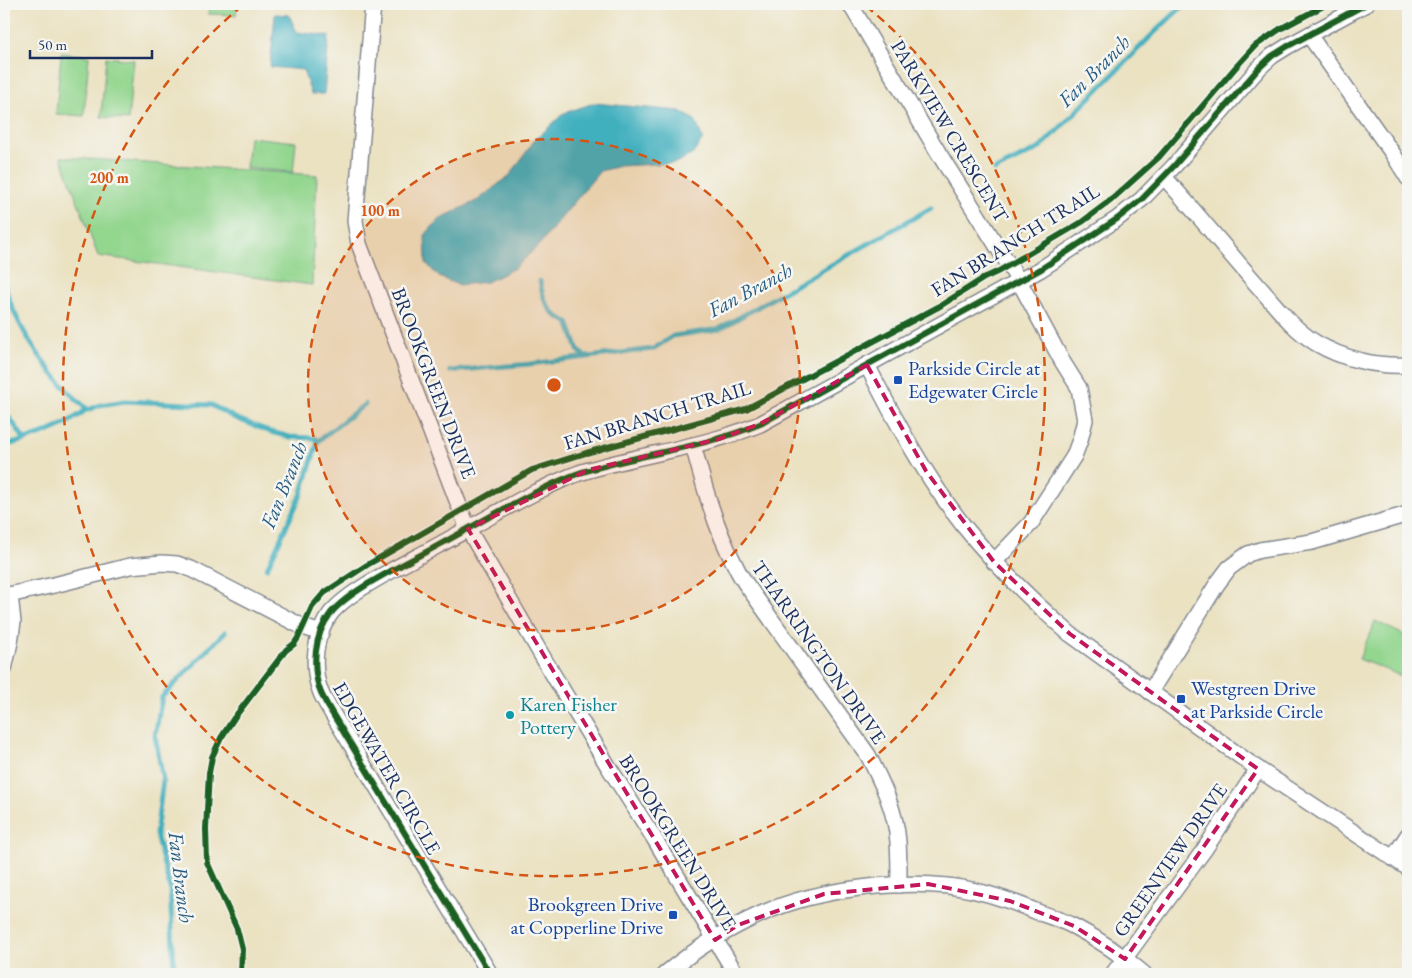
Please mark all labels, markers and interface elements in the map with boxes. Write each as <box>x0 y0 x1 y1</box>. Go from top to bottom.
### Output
scale bar <box>30 28 152 60</box>
water label: Fan Branch <box>1051 29 1136 113</box>
text: 50 m <box>38 35 67 54</box>
street label: PARKVIEW CRESCENT <box>885 35 1015 228</box>
text: 200 m <box>89 168 129 187</box>
street label: FAN BRANCH TRAIL <box>926 177 1104 302</box>
text: 100 m <box>360 201 400 220</box>
water label: Fan Branch <box>702 256 797 323</box>
street label: BROOKGREEN DRIVE <box>386 284 482 482</box>
place label: Parkside Circle at Edgewater Circle <box>908 355 1041 404</box>
street label: FAN BRANCH TRAIL <box>560 374 754 456</box>
marker: Parkside Circle at Edgewater Circle <box>892 374 904 386</box>
centre of rings <box>545 376 563 394</box>
water label: Fan Branch <box>253 437 313 533</box>
street label: THARRINGTON DRIVE <box>746 555 892 749</box>
place label: Westgreen Drive at Parkside Circle <box>1191 675 1323 724</box>
street label: EDGEWATER CIRCLE <box>327 677 447 859</box>
place label: Karen Fisher Pottery <box>520 691 617 740</box>
marker: Westgreen Drive at Parkside Circle <box>1175 693 1187 705</box>
marker: Karen Fisher Pottery <box>504 709 516 721</box>
street label: BROOKGREEN DRIVE <box>613 749 743 935</box>
street label: GREENVIEW DRIVE <box>1107 778 1233 942</box>
water label: Fan Branch <box>162 829 200 924</box>
place label: Brookgreen Drive at Copperline Drive <box>511 891 663 940</box>
marker: Brookgreen Drive at Copperline Drive <box>667 909 679 921</box>

